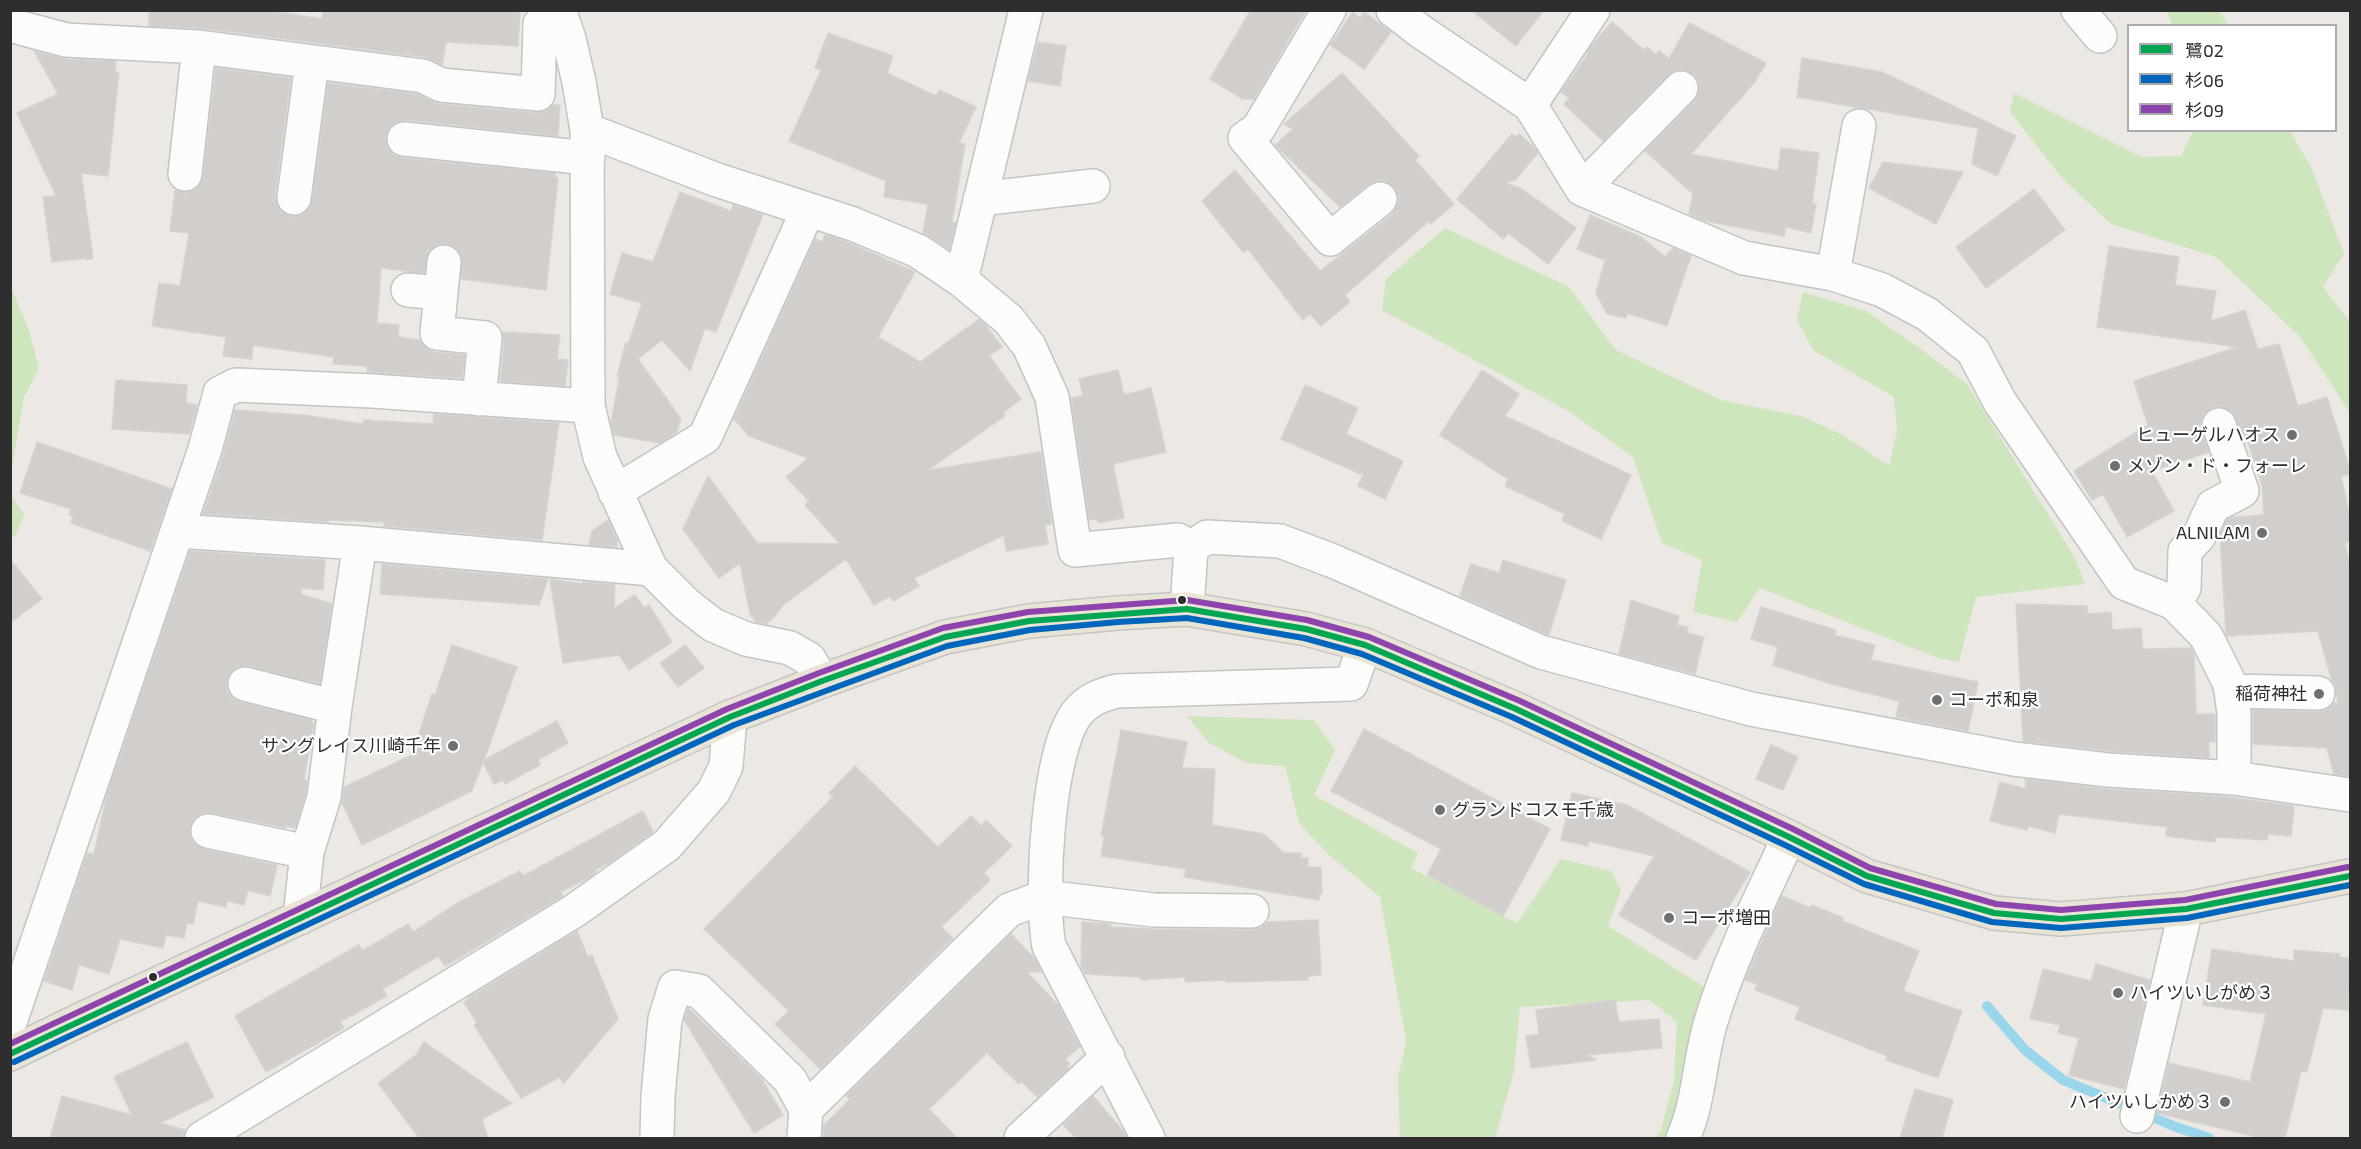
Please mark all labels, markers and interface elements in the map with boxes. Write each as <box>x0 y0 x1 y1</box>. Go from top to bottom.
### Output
legend <box>2127 24 2337 132</box>
text: 鷺02 <box>2185 39 2224 61</box>
text: 杉06 <box>2185 69 2224 91</box>
text: 杉09 <box>2185 99 2224 121</box>
place label: ヒューゲルハオス <box>2136 424 2280 446</box>
marker: ヒューゲルハオス <box>2285 428 2299 442</box>
place label: メゾン・ド・フォーレ <box>2127 455 2307 477</box>
marker: メゾン・ド・フォーレ <box>2108 459 2122 473</box>
place label: ALNILAM <box>2176 522 2250 544</box>
marker: ALNILAM <box>2255 526 2269 540</box>
unlabelled marker <box>1176 594 1188 606</box>
place label: 稲荷神社 <box>2235 683 2307 705</box>
marker: 稲荷神社 <box>2312 687 2326 701</box>
place label: コーポ和泉 <box>1949 689 2039 711</box>
marker: コーポ和泉 <box>1930 693 1944 707</box>
place label: サングレイス川崎千年 <box>261 735 441 757</box>
marker: サングレイス川崎千年 <box>446 739 460 753</box>
place label: グランドコスモ千歳 <box>1452 799 1614 821</box>
marker: グランドコスモ千歳 <box>1433 803 1447 817</box>
place label: コーポ増田 <box>1681 907 1771 929</box>
marker: コーポ増田 <box>1662 911 1676 925</box>
unlabelled marker <box>147 971 159 983</box>
place label: ハイツいしがめ３ <box>2130 982 2274 1004</box>
marker: ハイツいしがめ３ <box>2111 986 2125 1000</box>
place label: ハイツいしかめ３ <box>2069 1091 2213 1113</box>
marker: ハイツいしかめ３ <box>2218 1095 2232 1109</box>

